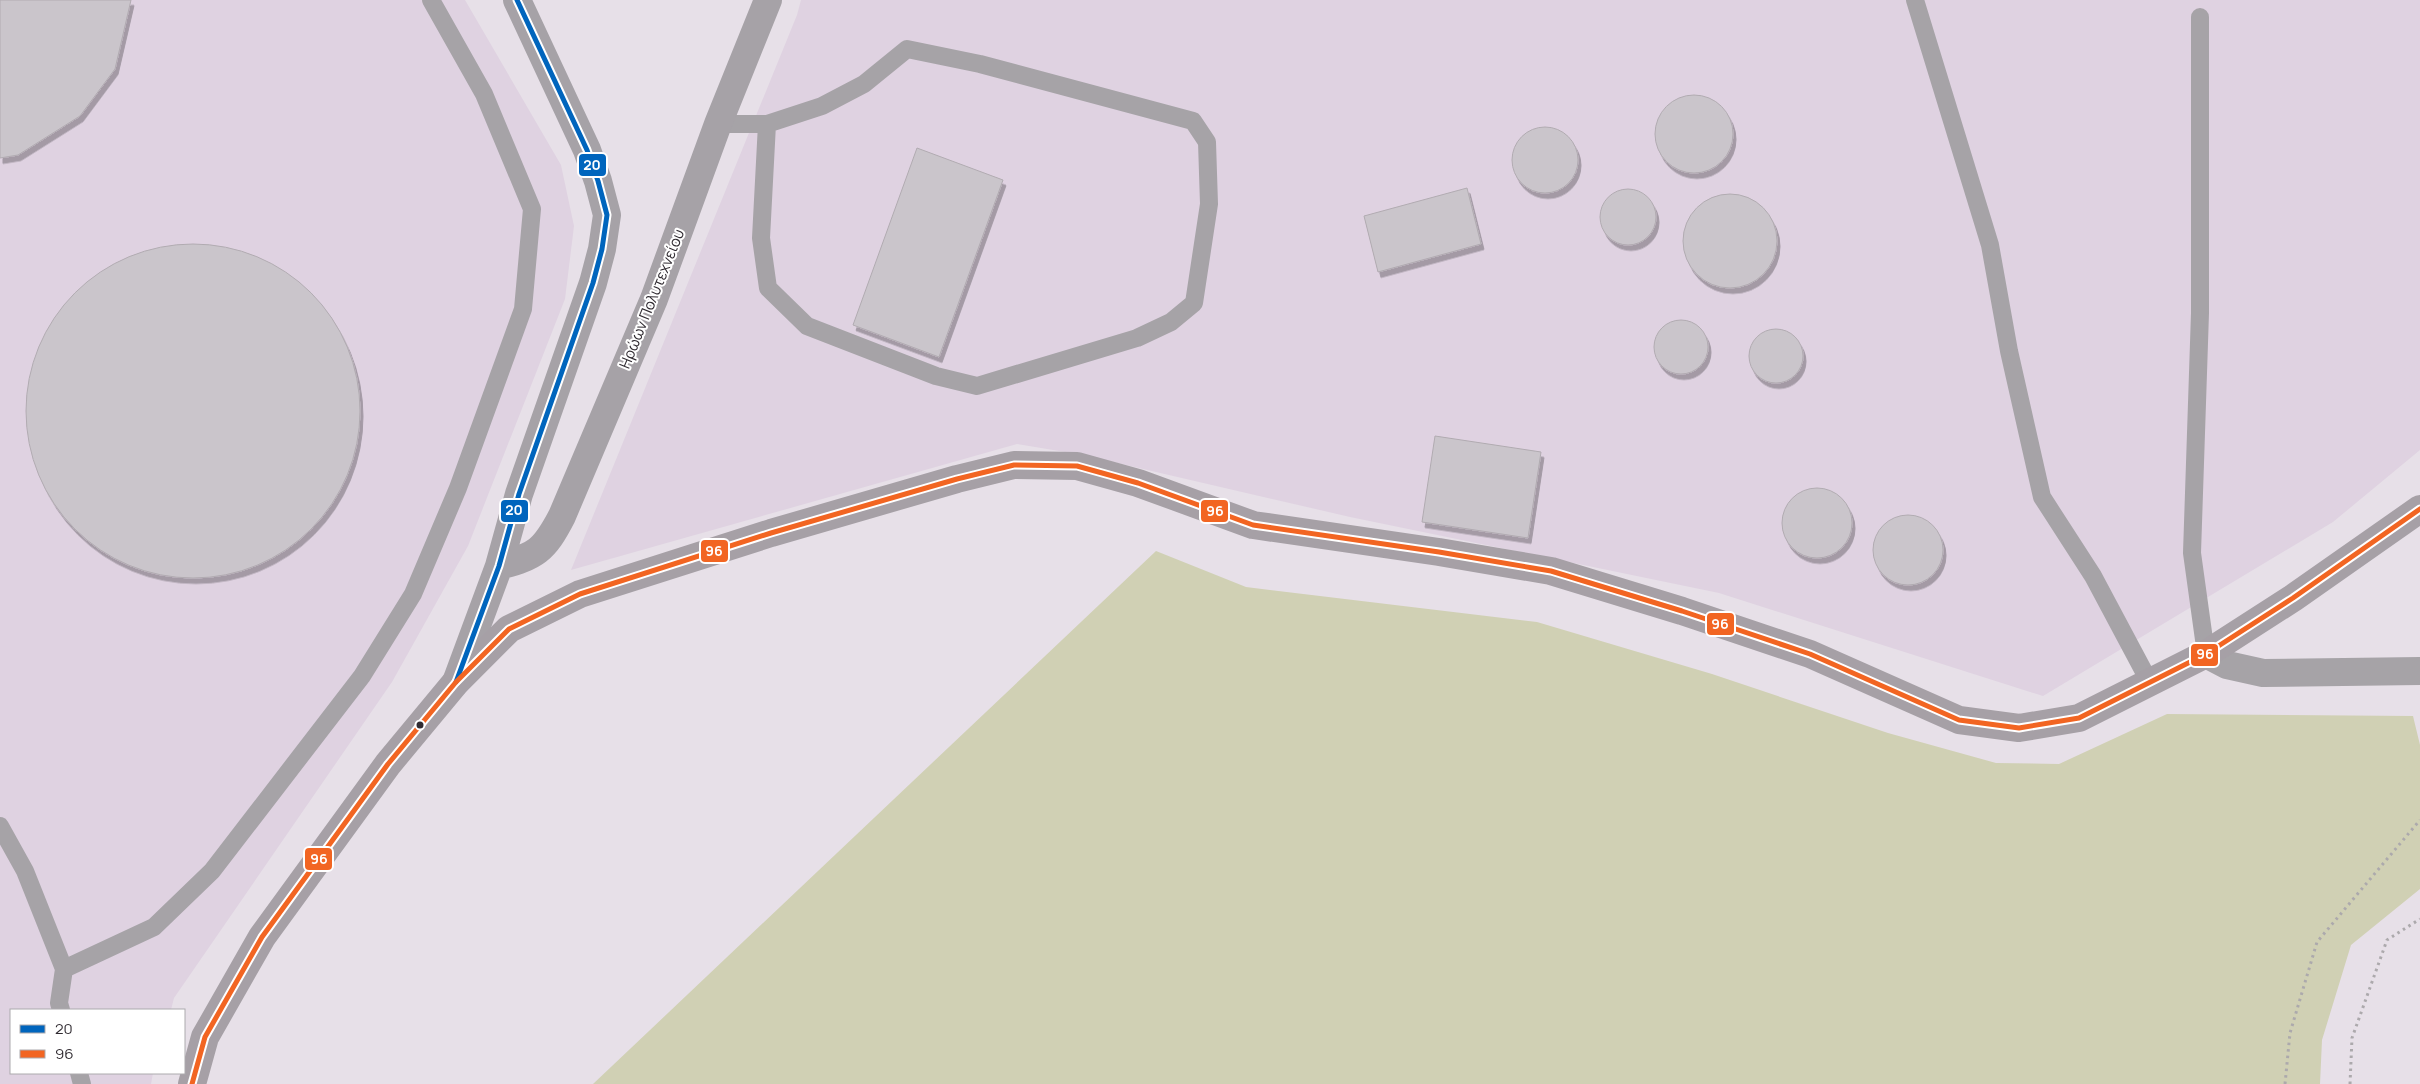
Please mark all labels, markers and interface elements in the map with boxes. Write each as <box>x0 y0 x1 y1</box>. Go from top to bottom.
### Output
line badge: 20 <box>578 153 607 177</box>
text: 20 <box>583 155 601 174</box>
street label: Ηρώων Πολυτεχνείου <box>614 226 689 372</box>
line badge: 20 <box>500 499 529 523</box>
line badge: 96 <box>1200 499 1229 523</box>
text: 20 <box>505 500 523 519</box>
text: 96 <box>1206 501 1224 520</box>
line badge: 96 <box>700 539 729 563</box>
text: 96 <box>705 541 723 560</box>
line badge: 96 <box>1706 612 1735 636</box>
text: 96 <box>1711 614 1729 633</box>
line badge: 96 <box>2190 643 2219 667</box>
text: 96 <box>2196 644 2214 663</box>
unlabelled marker <box>415 720 425 730</box>
line badge: 96 <box>304 847 333 871</box>
text: 96 <box>310 849 328 868</box>
legend <box>10 1009 185 1074</box>
text: 20 <box>55 1018 73 1039</box>
text: 96 <box>55 1043 74 1064</box>

